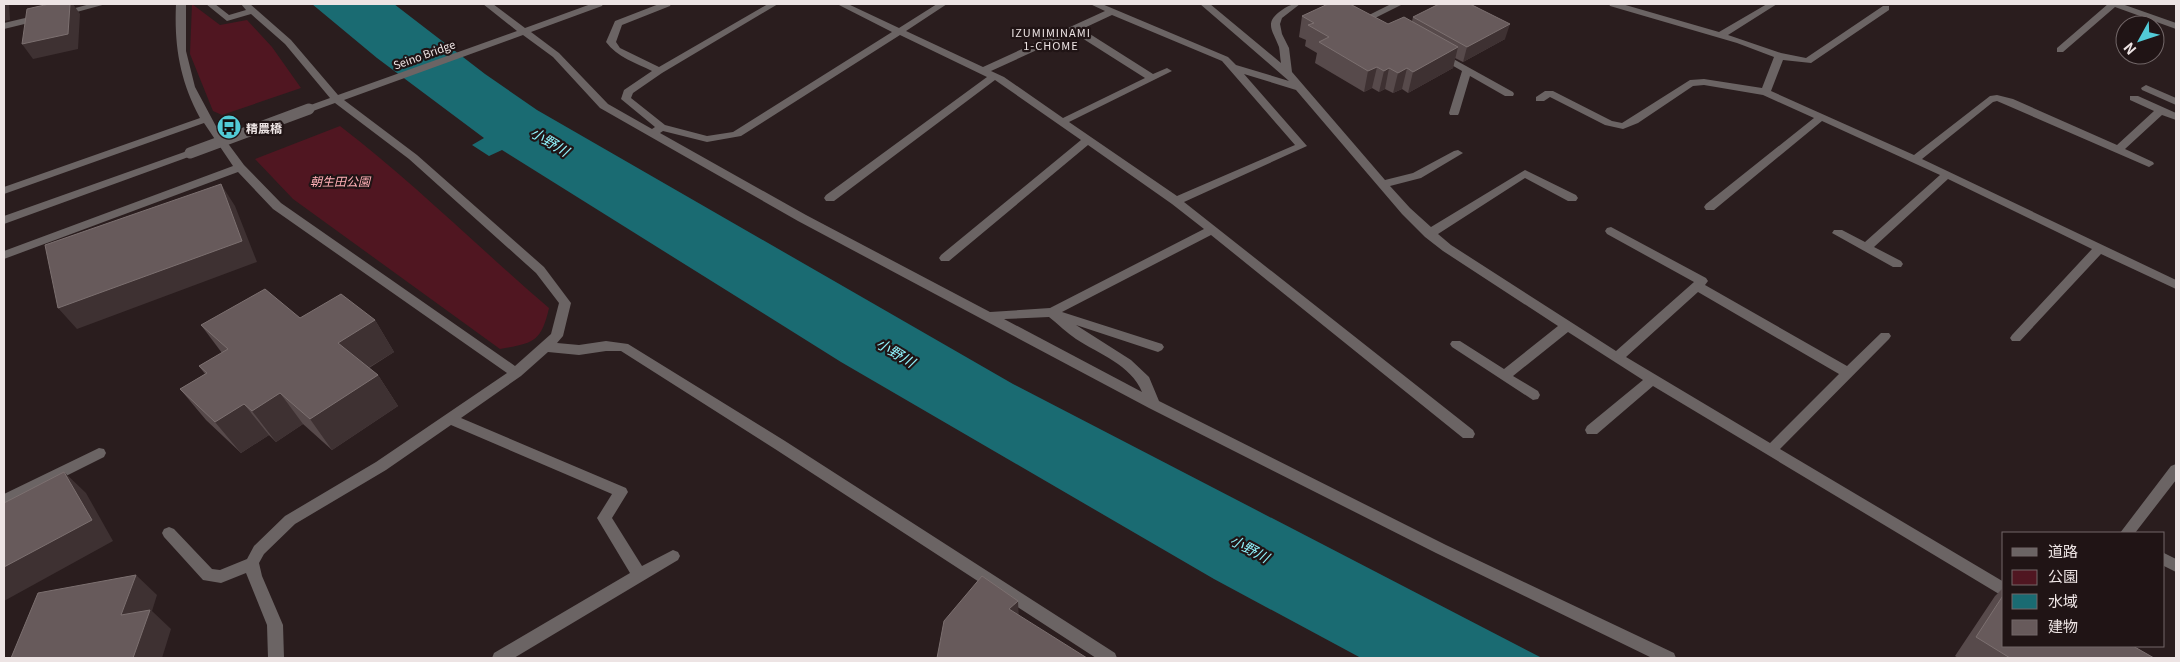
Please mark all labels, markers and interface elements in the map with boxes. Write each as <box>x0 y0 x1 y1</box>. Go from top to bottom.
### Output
north arrow <box>2115 15 2165 65</box>
district label: IZUMIMINAMI 1-CHOME <box>1011 24 1091 53</box>
street label: Seino Bridge <box>391 35 457 73</box>
text: N <box>2118 39 2140 59</box>
bus stop icon: 精農橋 <box>216 114 242 140</box>
place label: 精農橋 <box>246 119 283 136</box>
water label: 小野川 <box>527 122 575 161</box>
park label: 朝生田公園 <box>310 172 372 189</box>
water label: 小野川 <box>873 333 921 372</box>
water label: 小野川 <box>1227 529 1275 568</box>
legend <box>2002 532 2165 647</box>
text: 道路 <box>2048 540 2078 561</box>
text: 公園 <box>2048 565 2078 586</box>
text: 水域 <box>2048 590 2078 611</box>
text: 建物 <box>2048 615 2078 636</box>

